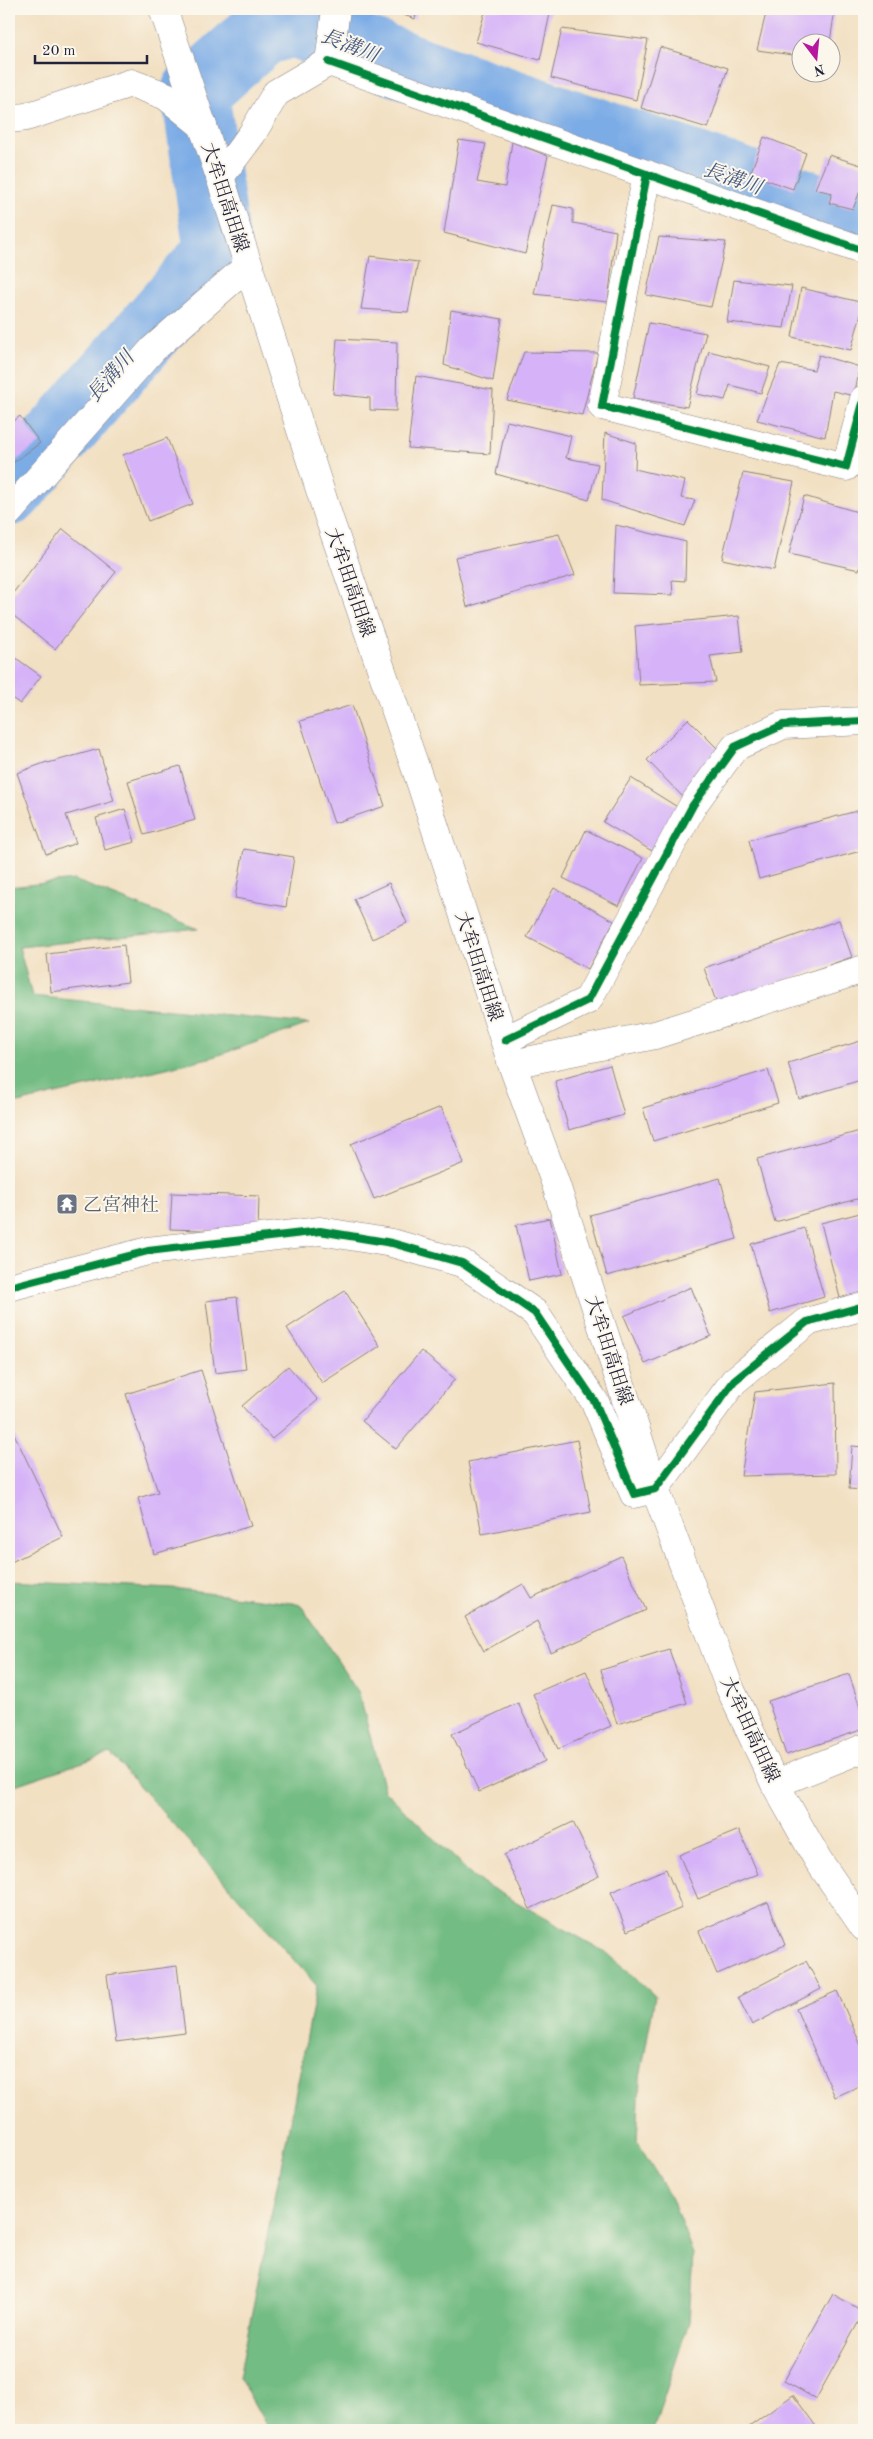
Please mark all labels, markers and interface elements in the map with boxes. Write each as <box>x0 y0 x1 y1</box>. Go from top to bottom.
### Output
water label: 長溝川 <box>318 25 383 68</box>
scale bar <box>35 32 148 64</box>
north arrow <box>790 32 840 82</box>
text: 20 m <box>42 44 76 59</box>
text: N <box>812 61 826 78</box>
street label: 大牟田高田線 <box>197 140 253 255</box>
water label: 長溝川 <box>701 159 767 200</box>
water label: 長溝川 <box>83 345 140 407</box>
street label: 大牟田高田線 <box>321 525 379 640</box>
street label: 大牟田高田線 <box>451 909 507 1024</box>
temple icon: 乙宮神社 <box>55 1192 79 1216</box>
place label: 乙宮神社 <box>83 1195 159 1216</box>
street label: 大牟田高田線 <box>581 1293 637 1408</box>
street label: 大牟田高田線 <box>716 1673 784 1786</box>

